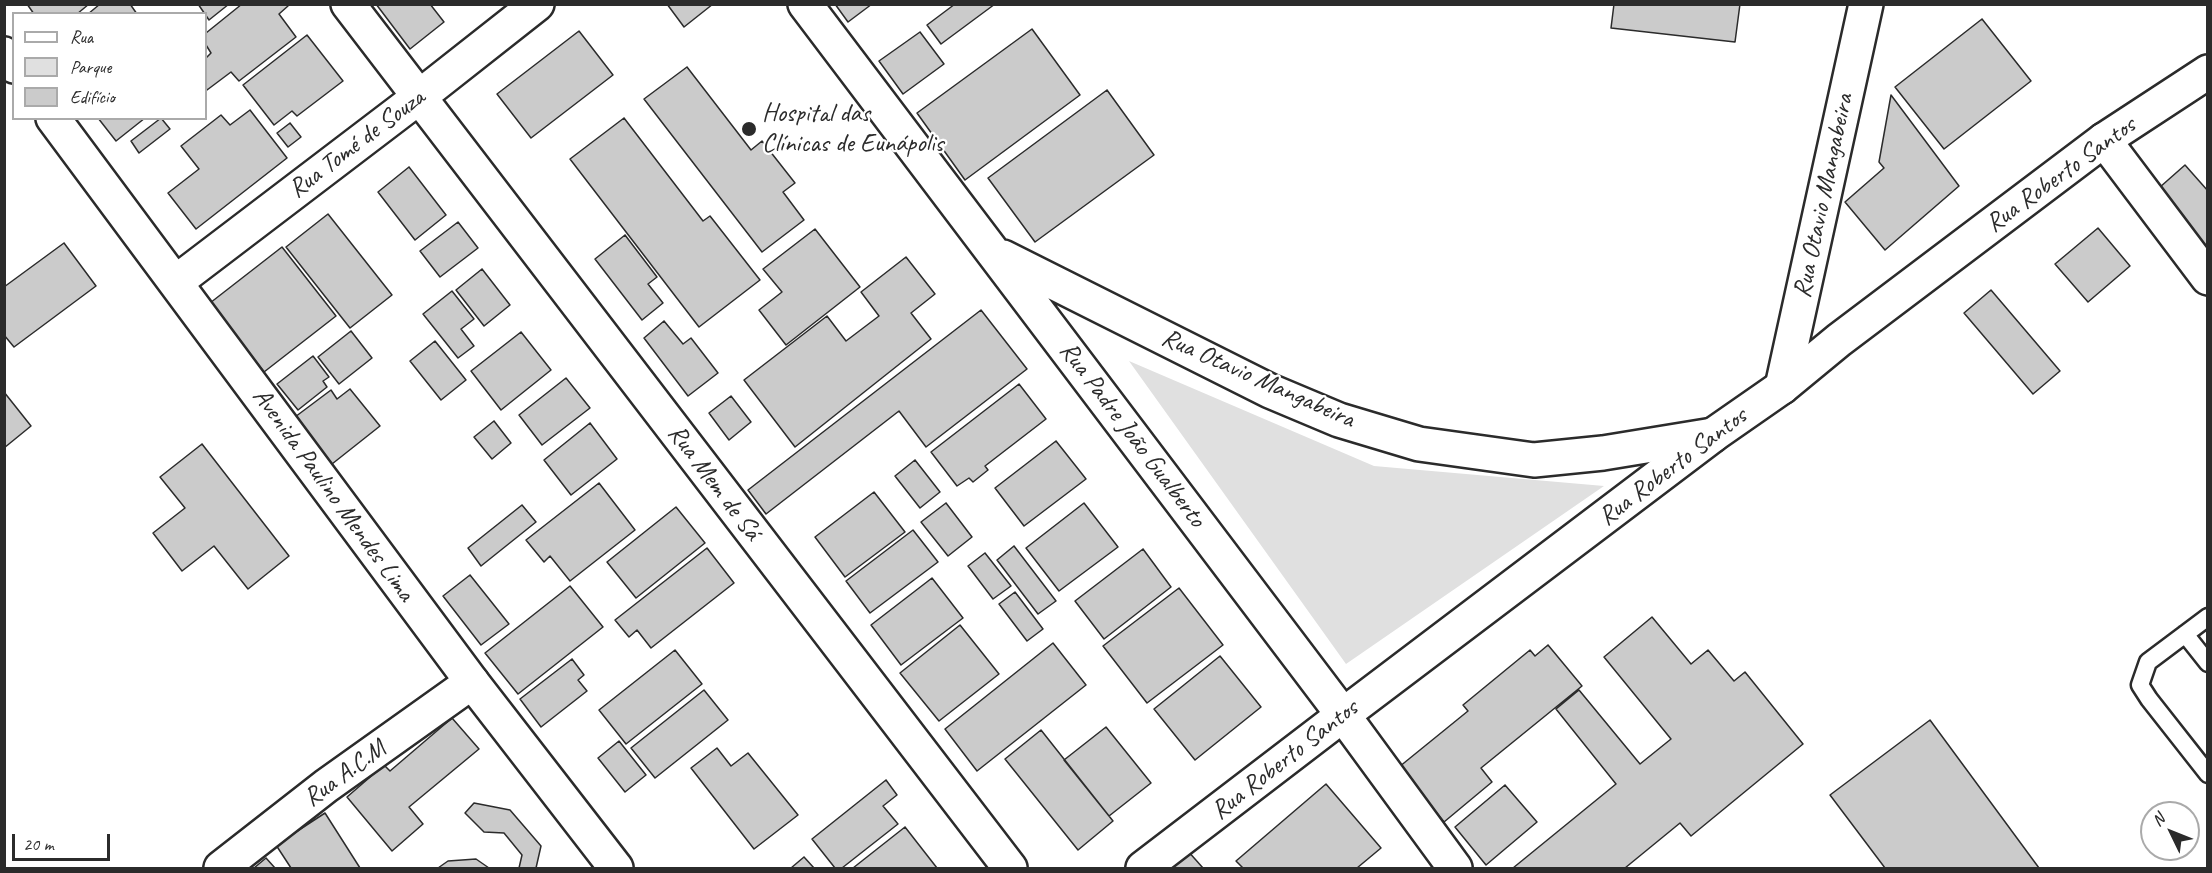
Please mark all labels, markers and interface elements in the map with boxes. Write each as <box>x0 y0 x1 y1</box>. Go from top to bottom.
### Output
legend <box>12 12 207 120</box>
text: Rua <box>70 26 93 48</box>
text: Parque <box>70 56 111 78</box>
street label: Rua Tomé de Souza <box>283 83 431 205</box>
text: Edifício <box>70 86 115 108</box>
street label: Rua Otavio Mangabeira <box>1787 91 1861 301</box>
place label: Hospital das Clínicas de Eunápolis <box>762 98 943 160</box>
street label: Rua Roberto Santos <box>1980 110 2142 240</box>
marker: Hospital das Clínicas de Eunápolis <box>740 120 758 138</box>
street label: Rua Otavio Mangabeira <box>1157 323 1359 435</box>
street label: Rua Padre João Gualberto <box>1052 336 1212 534</box>
street label: Avenida Paulino Mendes Lima <box>245 382 421 608</box>
street label: Rua Roberto Santos <box>1593 401 1753 533</box>
street label: Rua Mem de Sá <box>660 419 768 547</box>
street label: Rua Roberto Santos <box>1205 693 1365 827</box>
street label: Rua A.C.M <box>298 734 392 814</box>
north arrow <box>2140 801 2200 861</box>
text: N <box>2148 810 2169 831</box>
scale bar <box>15 822 112 860</box>
text: 20 m <box>23 833 54 855</box>

